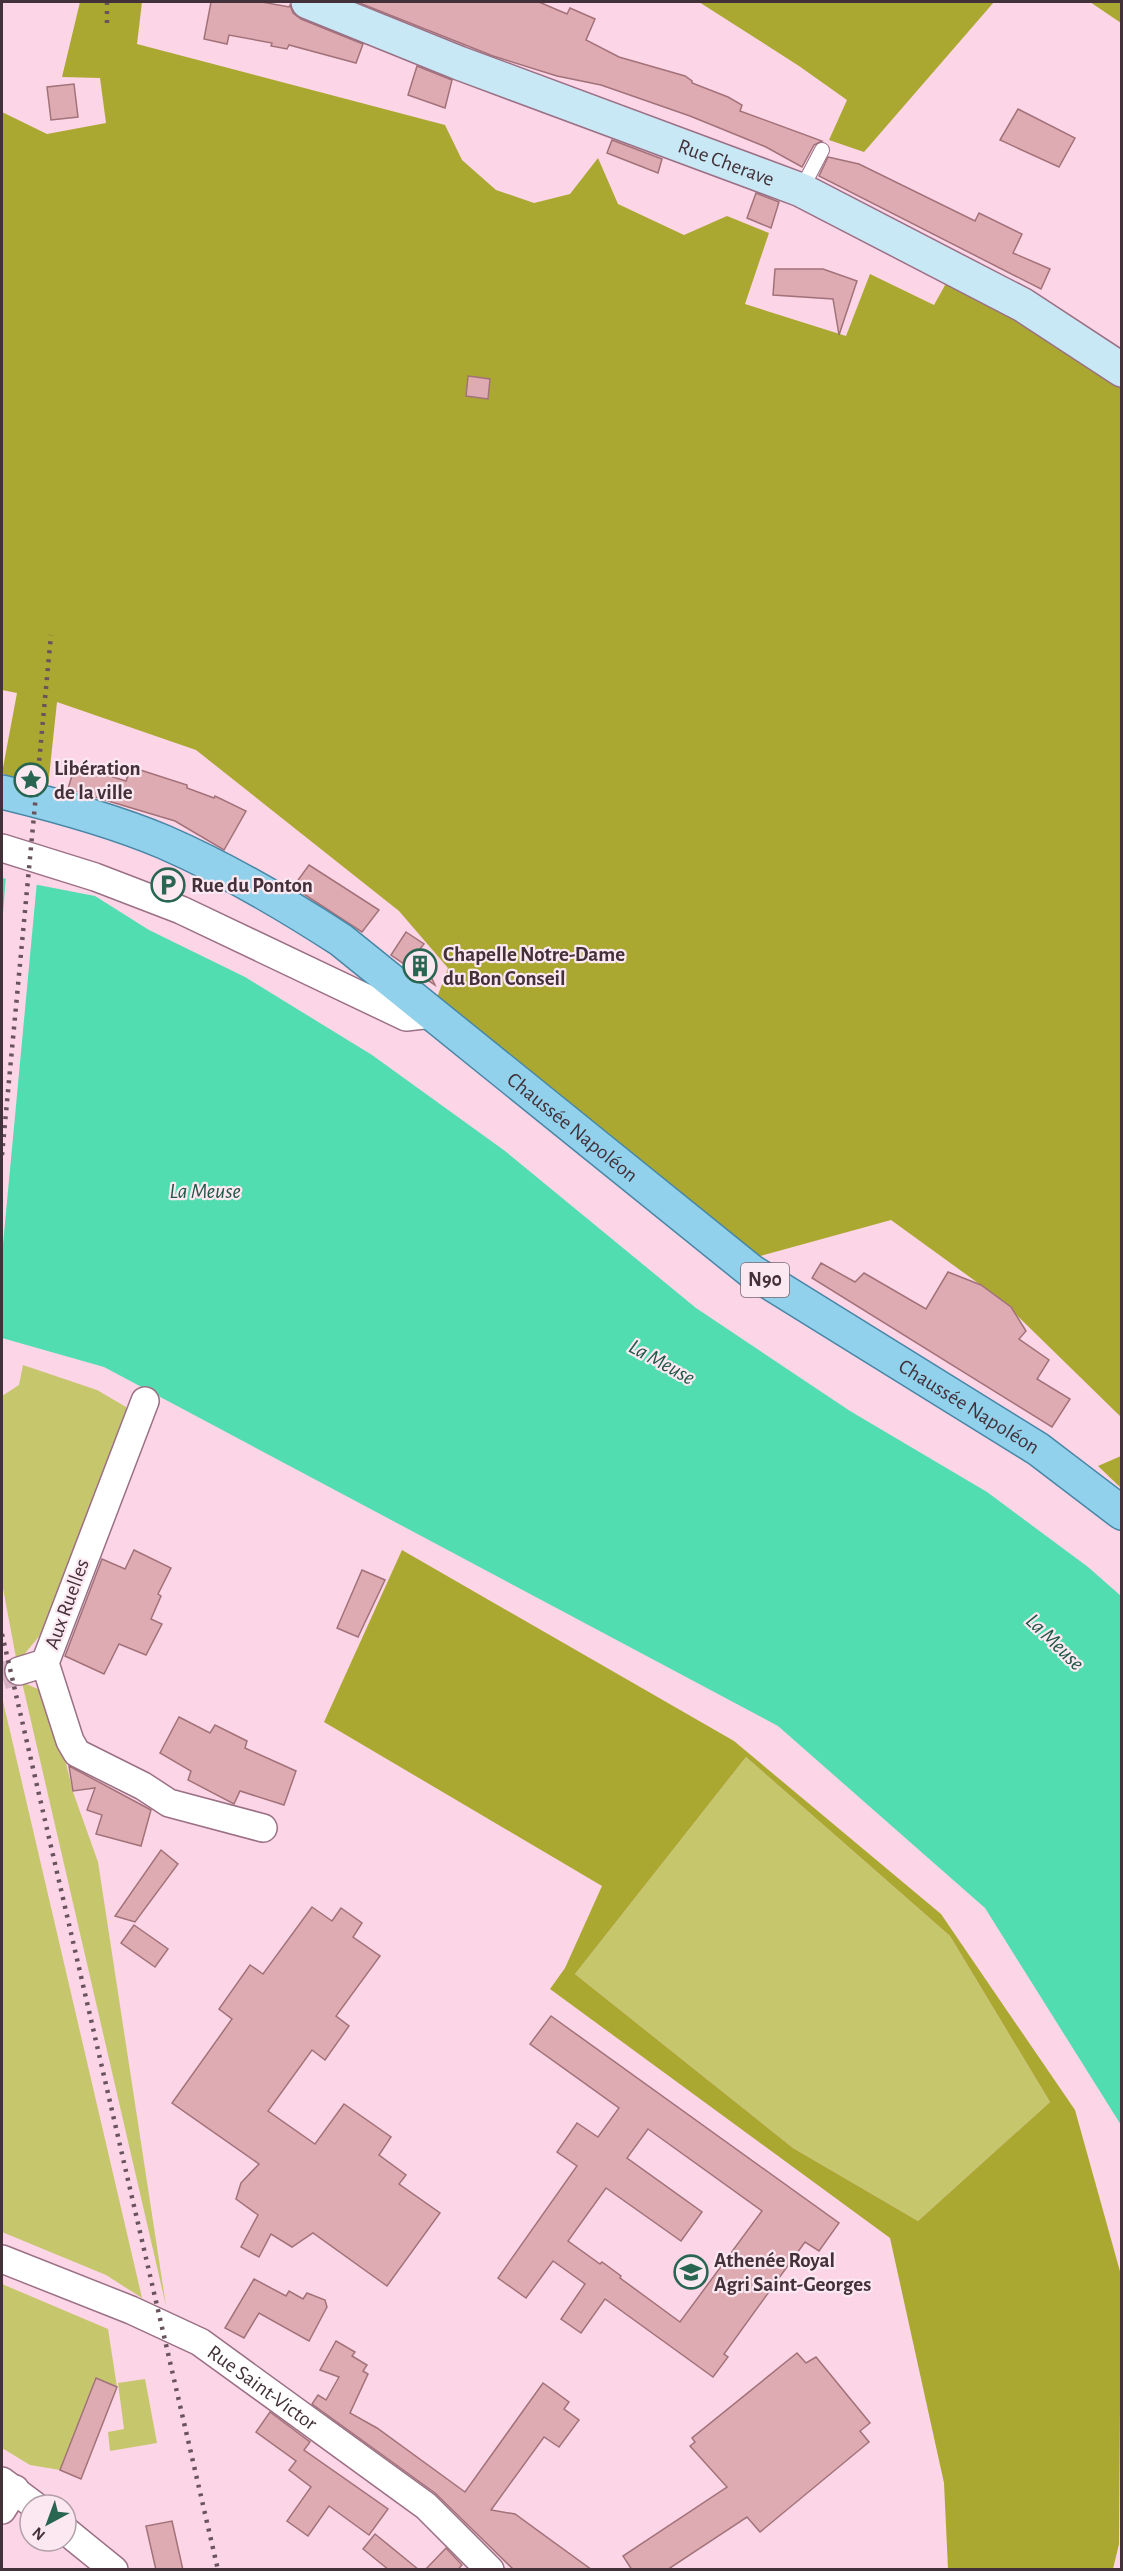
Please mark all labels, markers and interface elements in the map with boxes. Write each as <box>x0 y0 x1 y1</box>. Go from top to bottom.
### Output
street label: Rue Cherave <box>675 135 777 190</box>
place label: Libération de la ville <box>54 758 141 803</box>
place icon: Libération de la ville <box>13 762 49 798</box>
parking icon: Rue du Ponton <box>150 867 186 903</box>
place label: Rue du Ponton <box>191 875 313 896</box>
place label: Chapelle Notre-Dame du Bon Conseil <box>443 944 625 989</box>
building icon: Chapelle Notre-Dame du Bon Conseil <box>402 948 438 984</box>
street label: Chaussée Napoléon <box>503 1068 642 1186</box>
water label: La Meuse <box>169 1180 241 1202</box>
road number: N90 <box>741 1263 789 1297</box>
water label: La Meuse <box>625 1335 699 1389</box>
street label: Chaussée Napoléon <box>895 1355 1043 1458</box>
street label: Aux Ruelles <box>41 1556 93 1652</box>
water label: La Meuse <box>1022 1609 1088 1675</box>
place label: Athenée Royal Agri Saint-Georges <box>714 2250 871 2295</box>
school or university icon: Athenée Royal Agri Saint-Georges <box>673 2254 709 2290</box>
street label: Rue Saint-Victor <box>204 2341 321 2434</box>
north arrow <box>18 2493 78 2553</box>
text: N <box>29 2524 48 2543</box>

